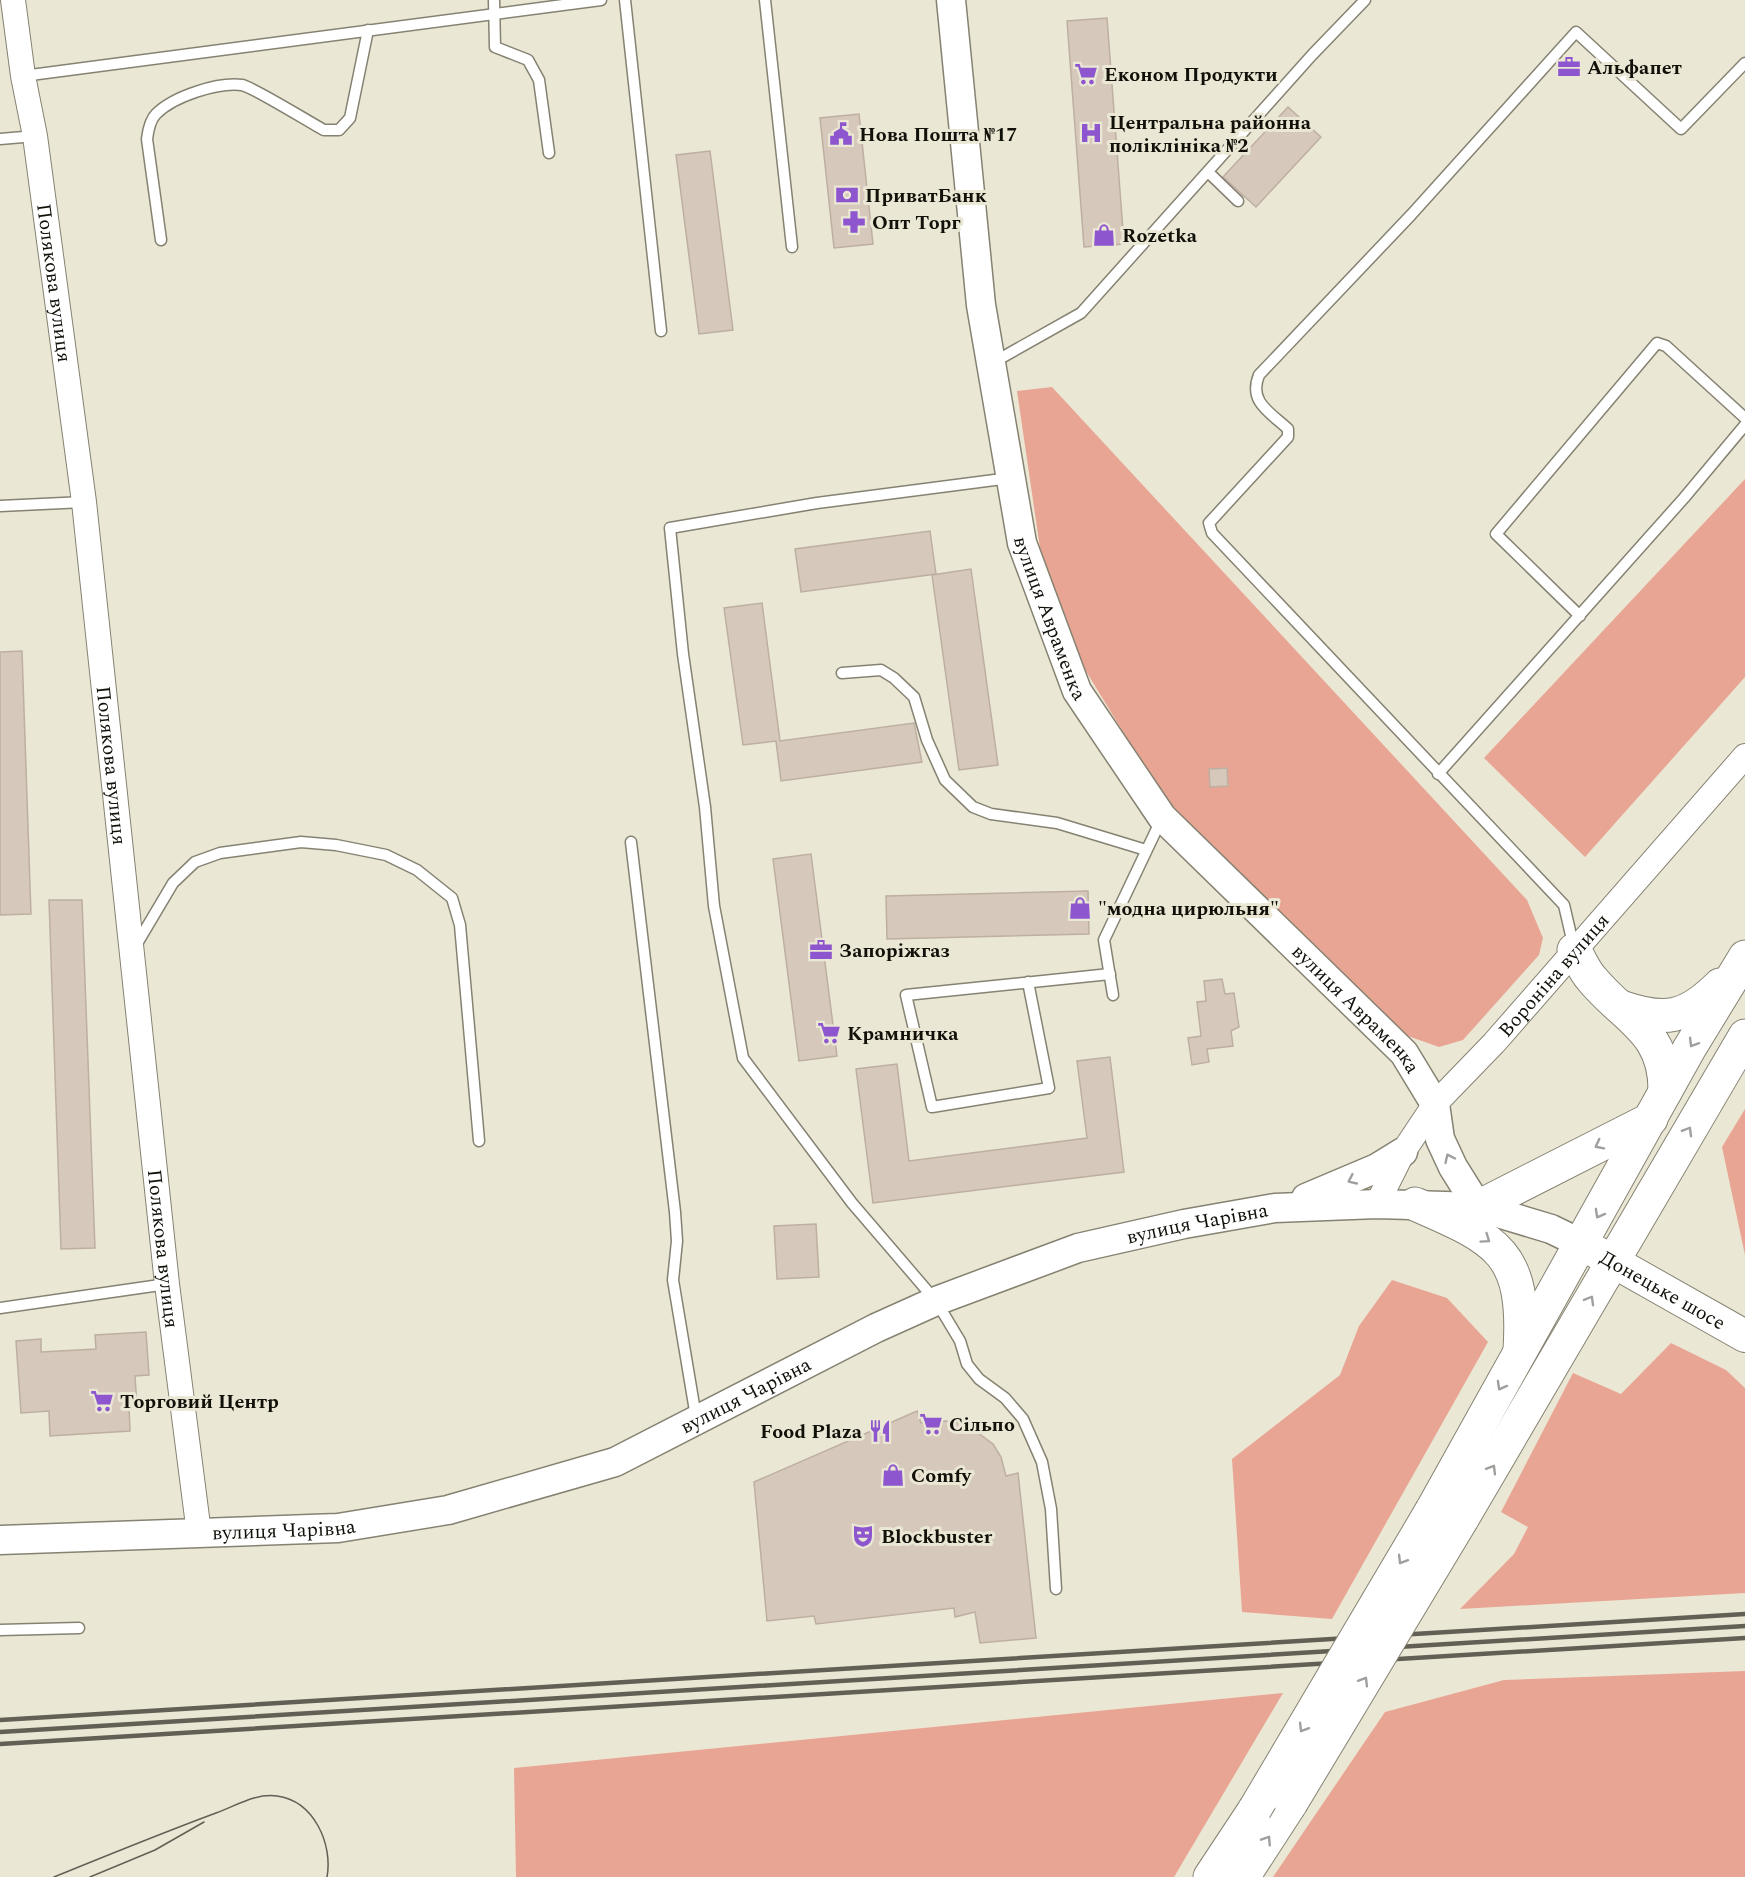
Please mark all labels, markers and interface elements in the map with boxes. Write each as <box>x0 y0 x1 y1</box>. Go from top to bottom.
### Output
place label: Альфапет <box>1587 53 1682 83</box>
office icon: Альфапет <box>1556 54 1582 80</box>
place label: Економ Продукти <box>1104 60 1278 90</box>
supermarket icon: Економ Продукти <box>1073 61 1099 87</box>
place label: Центральна районна поліклініка №2 <box>1109 108 1312 161</box>
place label: Нова Пошта №17 <box>859 120 1017 150</box>
hospital icon: Центральна районна поліклініка №2 <box>1078 120 1104 146</box>
public building icon: Нова Пошта №17 <box>828 121 854 147</box>
place label: ПриватБанк <box>865 181 987 211</box>
bank icon: ПриватБанк <box>834 182 860 208</box>
street label: Полякова вулиця <box>28 202 79 364</box>
place label: Опт Торг <box>872 208 961 238</box>
pharmacy icon: Опт Торг <box>841 209 867 235</box>
place label: Rozetka <box>1122 221 1198 251</box>
shop icon: Rozetka <box>1091 222 1117 248</box>
street label: вулиця Авраменка <box>1005 534 1093 707</box>
street label: Полякова вулиця <box>88 684 134 847</box>
place label: "модна цирюльня" <box>1098 894 1279 924</box>
shop icon: "модна цирюльня" <box>1067 895 1093 921</box>
street label: Вороніна вулиця <box>1491 907 1617 1044</box>
place label: Запоріжгаз <box>839 936 950 966</box>
office icon: Запоріжгаз <box>808 937 834 963</box>
street label: вулиця Авраменка <box>1285 937 1427 1080</box>
place label: Крамничка <box>847 1019 959 1049</box>
supermarket icon: Крамничка <box>816 1020 842 1046</box>
one-way arrow <box>1688 1037 1700 1047</box>
one-way arrow <box>1681 1127 1692 1137</box>
one-way arrow <box>1594 1138 1605 1150</box>
one-way arrow <box>1444 1154 1456 1165</box>
street label: Полякова вулиця <box>139 1168 187 1330</box>
one-way arrow <box>1347 1172 1358 1184</box>
street label: вулиця Чарівна <box>1124 1195 1271 1253</box>
one-way arrow <box>1594 1208 1606 1218</box>
one-way arrow <box>1479 1232 1490 1243</box>
street label: Донецьке шосе <box>1594 1243 1731 1338</box>
one-way arrow <box>1583 1296 1594 1306</box>
street label: вулиця Чарівна <box>675 1350 817 1442</box>
one-way arrow <box>1497 1380 1508 1391</box>
place label: Торговий Центр <box>120 1387 279 1417</box>
supermarket icon: Торговий Центр <box>89 1388 115 1414</box>
place label: Сільпо <box>949 1410 1015 1440</box>
supermarket icon: Сільпо <box>918 1411 944 1437</box>
place label: Food Plaza <box>760 1417 863 1447</box>
restaurant icon: Food Plaza <box>867 1418 893 1444</box>
place label: Comfy <box>911 1461 973 1491</box>
shop icon: Comfy <box>880 1462 906 1488</box>
one-way arrow <box>1485 1465 1496 1475</box>
street label: вулиця Чарівна <box>212 1511 358 1548</box>
place label: Blockbuster <box>881 1522 993 1552</box>
theatre icon: Blockbuster <box>850 1523 876 1549</box>
one-way arrow <box>1398 1554 1409 1565</box>
one-way arrow <box>1357 1677 1369 1687</box>
one-way arrow <box>1298 1722 1310 1732</box>
one-way arrow <box>1260 1836 1271 1847</box>

